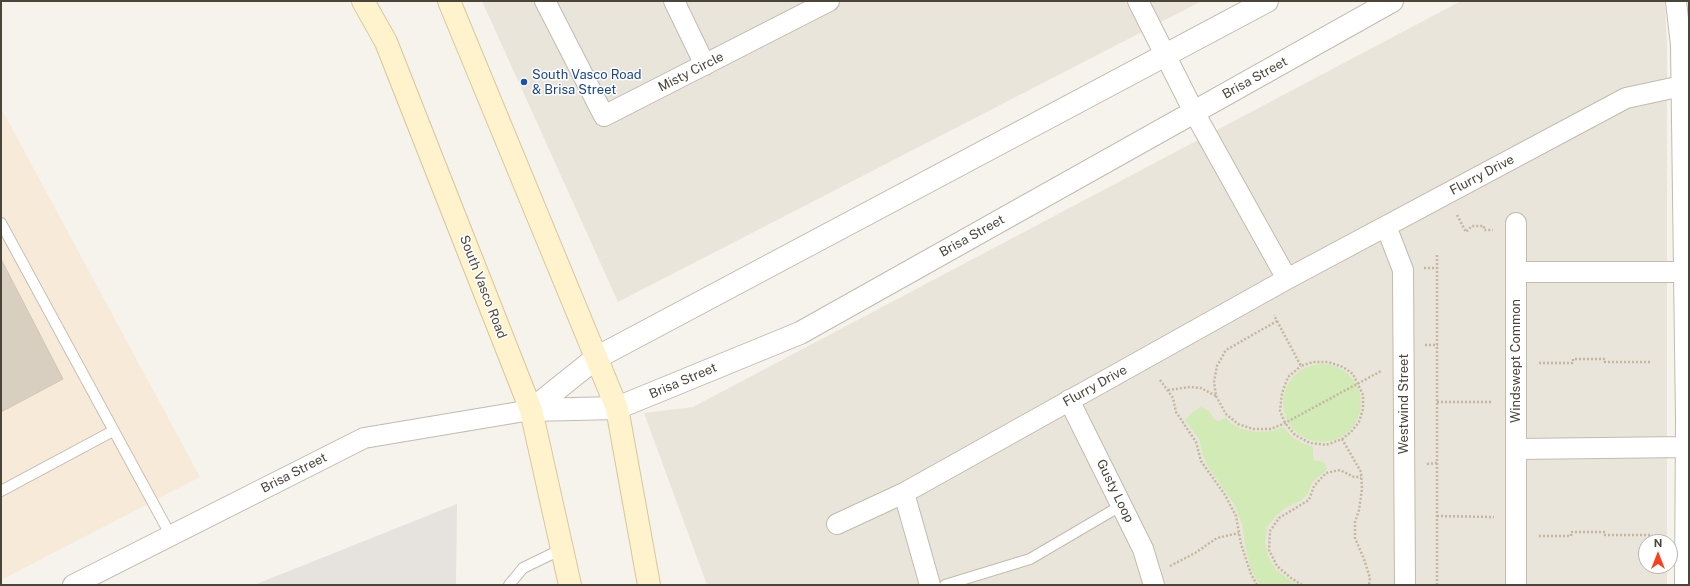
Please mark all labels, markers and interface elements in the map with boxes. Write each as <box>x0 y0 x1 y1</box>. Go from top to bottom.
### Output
street label: Misty Circle <box>656 49 726 95</box>
street label: Brisa Street <box>1220 54 1290 102</box>
place label: South Vasco Road & Brisa Street <box>532 67 641 98</box>
marker: South Vasco Road & Brisa Street <box>519 77 529 87</box>
street label: Flurry Drive <box>1447 152 1517 198</box>
street label: Brisa Street <box>937 212 1007 260</box>
street label: South Vasco Road <box>456 233 510 341</box>
street label: Windswept Common <box>1508 299 1524 423</box>
street label: Westwind Street <box>1396 354 1412 454</box>
street label: Brisa Street <box>647 360 719 402</box>
street label: Flurry Drive <box>1060 362 1130 410</box>
street label: Brisa Street <box>258 450 330 496</box>
street label: Gusty Loop <box>1093 457 1137 525</box>
north arrow <box>1638 534 1678 574</box>
text: N <box>1654 537 1662 549</box>

